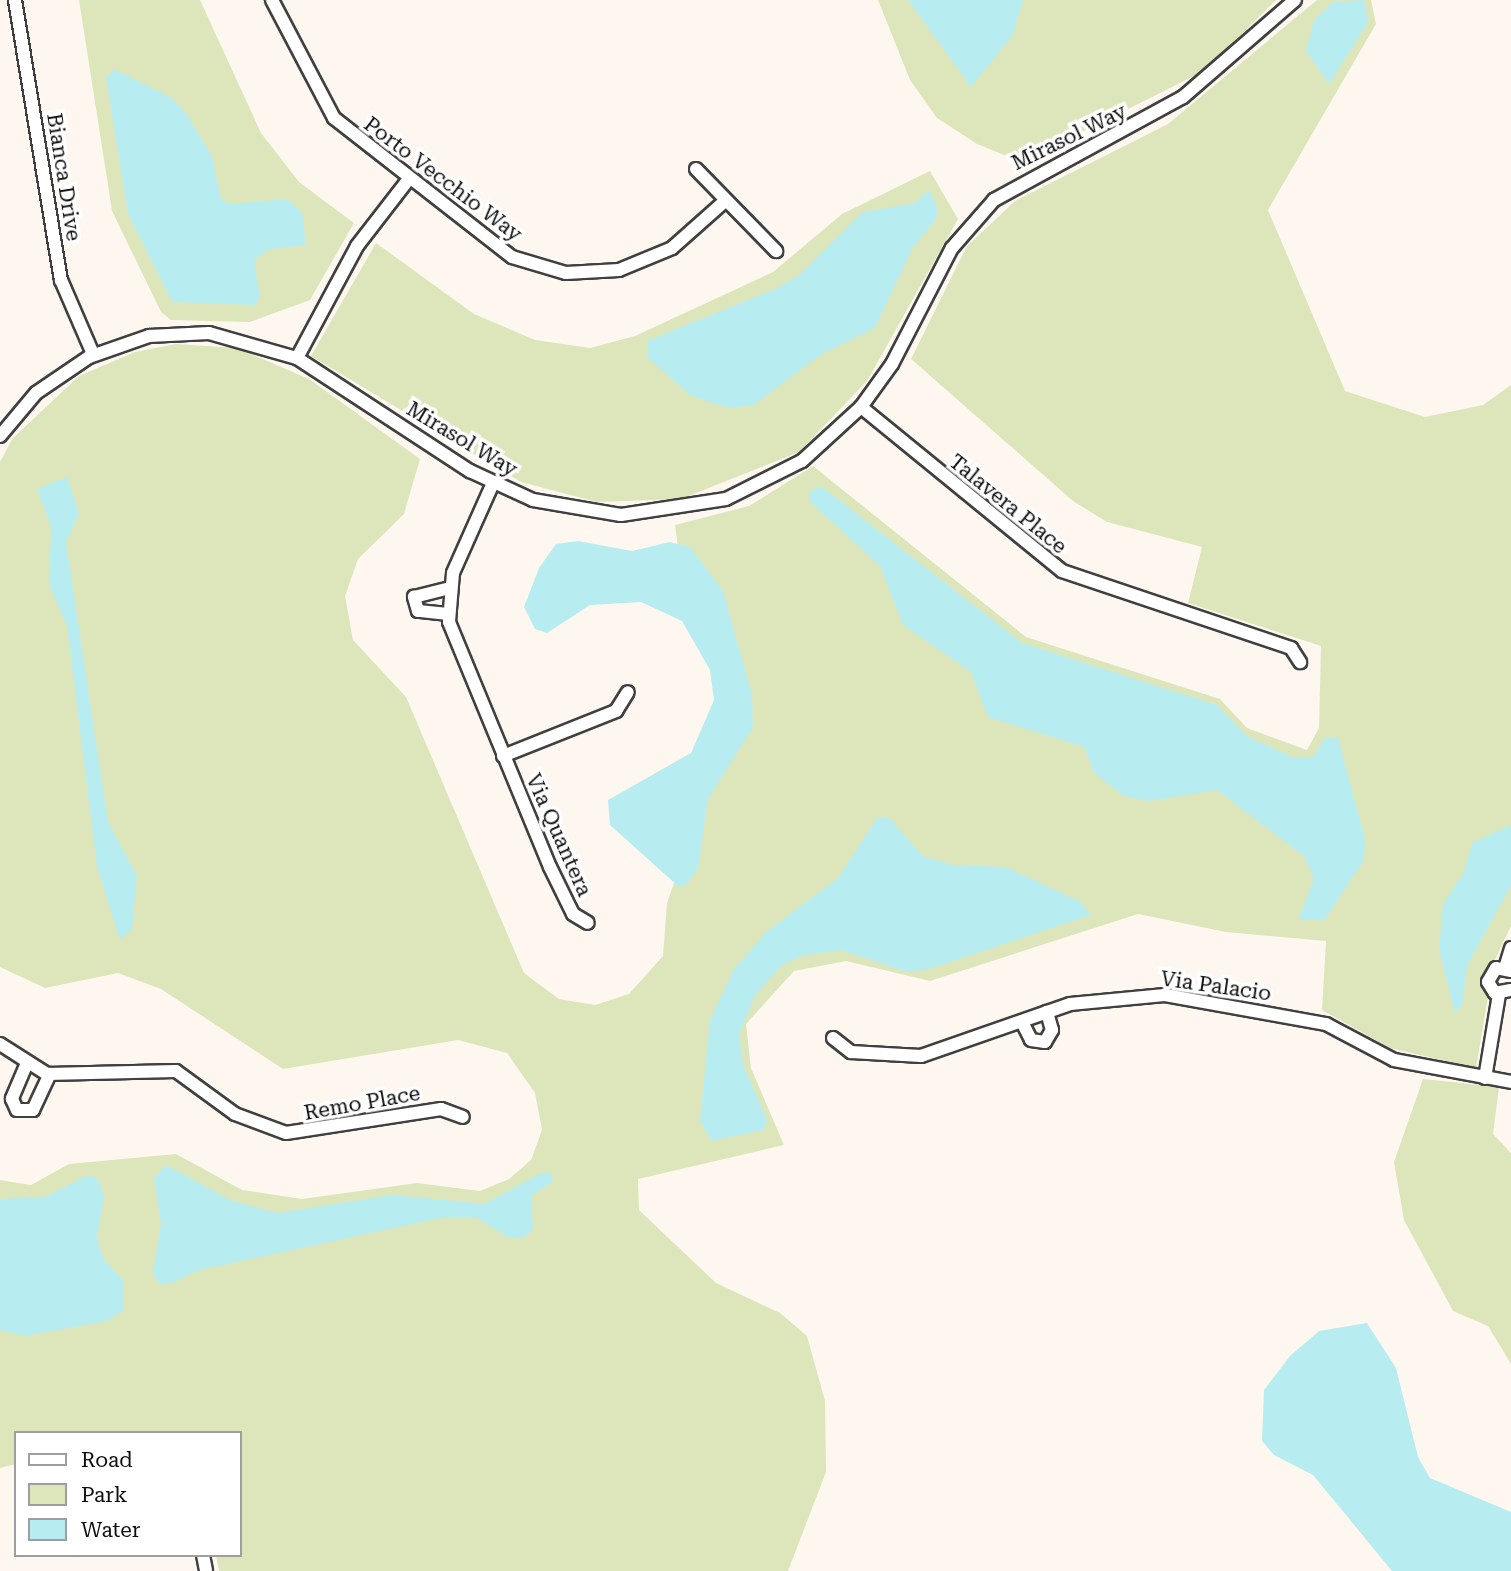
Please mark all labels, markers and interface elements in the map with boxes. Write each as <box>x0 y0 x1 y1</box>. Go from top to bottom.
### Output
street label: Mirasol Way <box>1007 98 1131 176</box>
street label: Bianca Drive <box>41 111 87 243</box>
street label: Porto Vecchio Way <box>359 111 527 247</box>
street label: Mirasol Way <box>402 396 522 482</box>
street label: Talavera Place <box>944 449 1072 559</box>
street label: Via Quantera <box>521 770 597 900</box>
street label: Via Palacio <box>1159 966 1273 1006</box>
street label: Remo Place <box>302 1080 422 1126</box>
legend <box>14 1431 242 1557</box>
text: Road <box>81 1448 133 1472</box>
text: Park <box>81 1483 127 1507</box>
text: Water <box>81 1518 140 1542</box>

